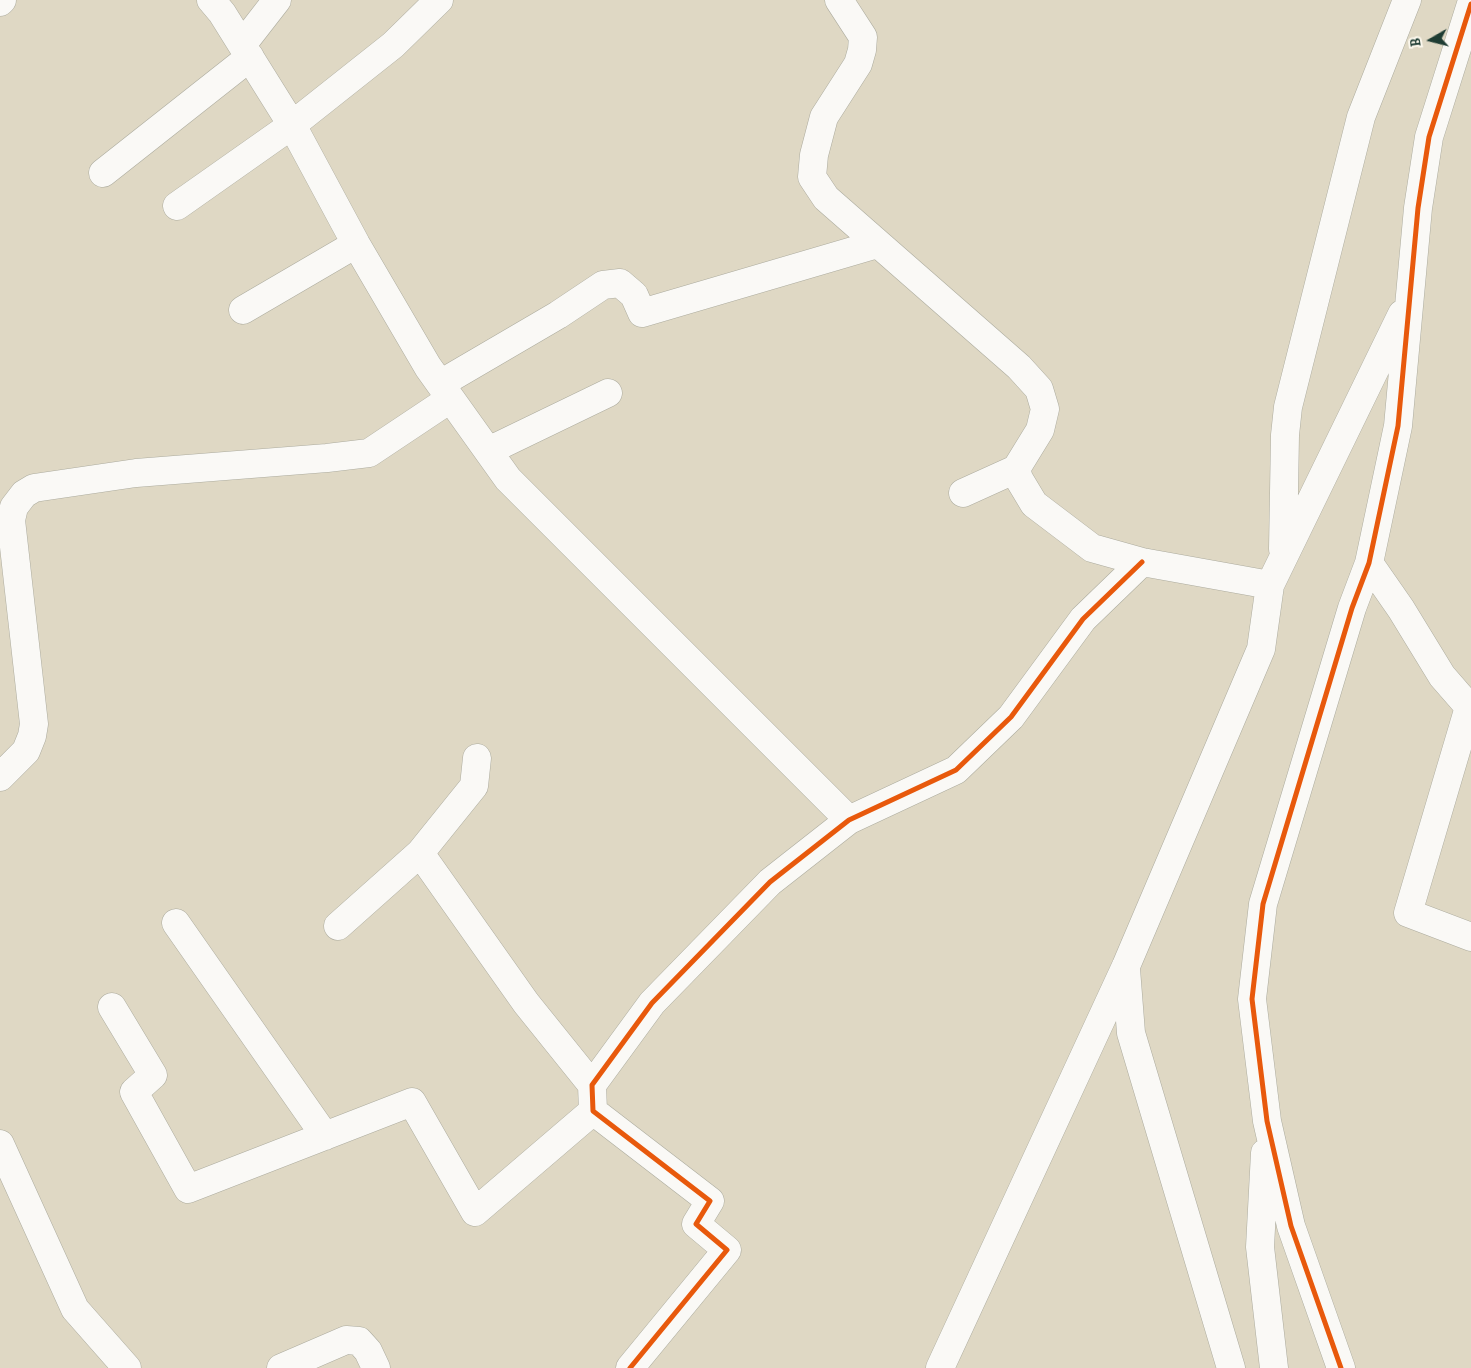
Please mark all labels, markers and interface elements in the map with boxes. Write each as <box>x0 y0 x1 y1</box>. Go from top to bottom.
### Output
north arrow <box>1406 15 1456 65</box>
text: B <box>1406 36 1426 48</box>

